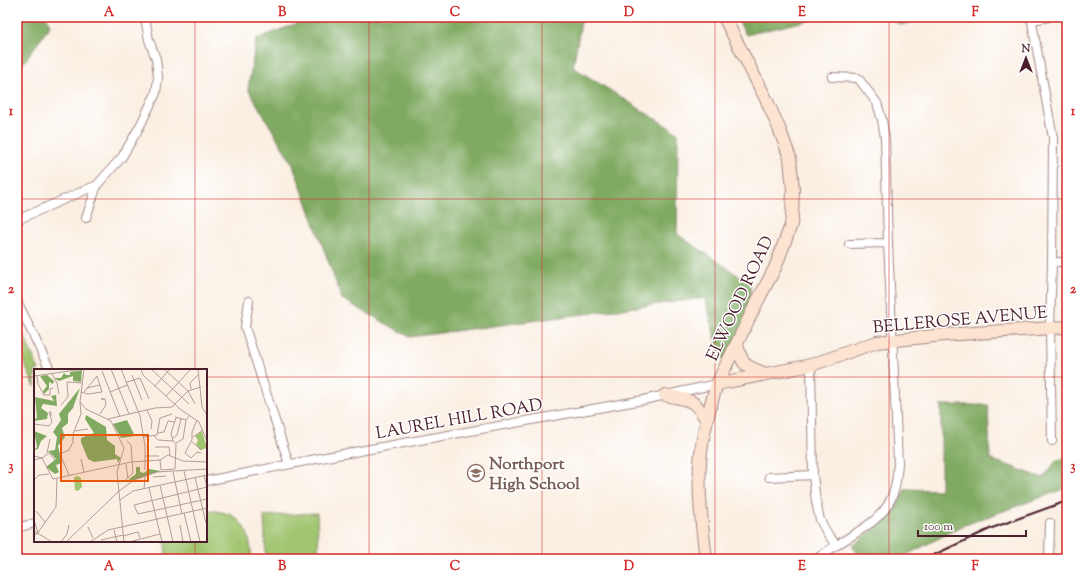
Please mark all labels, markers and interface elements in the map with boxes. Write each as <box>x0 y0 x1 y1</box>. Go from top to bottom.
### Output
text: A <box>104 4 115 22</box>
text: B <box>278 4 287 22</box>
text: C <box>450 4 460 22</box>
text: D <box>624 4 634 22</box>
text: E <box>798 4 806 22</box>
text: F <box>971 4 979 22</box>
north arrow <box>1006 38 1046 78</box>
text: N <box>1021 41 1031 57</box>
text: 1 <box>9 103 14 121</box>
text: 1 <box>1071 103 1076 121</box>
street label: ELWOOD ROAD <box>701 232 780 365</box>
text: 2 <box>8 281 15 299</box>
text: 2 <box>1070 281 1077 299</box>
street label: BELLEROSE AVENUE <box>872 301 1048 341</box>
inset map <box>34 369 207 542</box>
street label: LAUREL HILL ROAD <box>374 393 545 446</box>
place label: Northport High School <box>489 453 580 497</box>
text: 3 <box>8 458 14 476</box>
text: 3 <box>1070 458 1076 476</box>
school or university icon: Northport High School <box>466 463 486 483</box>
scale bar <box>918 512 1026 538</box>
text: 100 m <box>924 518 953 536</box>
text: A <box>104 558 115 576</box>
text: B <box>278 558 287 576</box>
text: C <box>450 558 460 576</box>
text: D <box>624 558 634 576</box>
text: E <box>798 558 806 576</box>
text: F <box>971 558 979 576</box>

